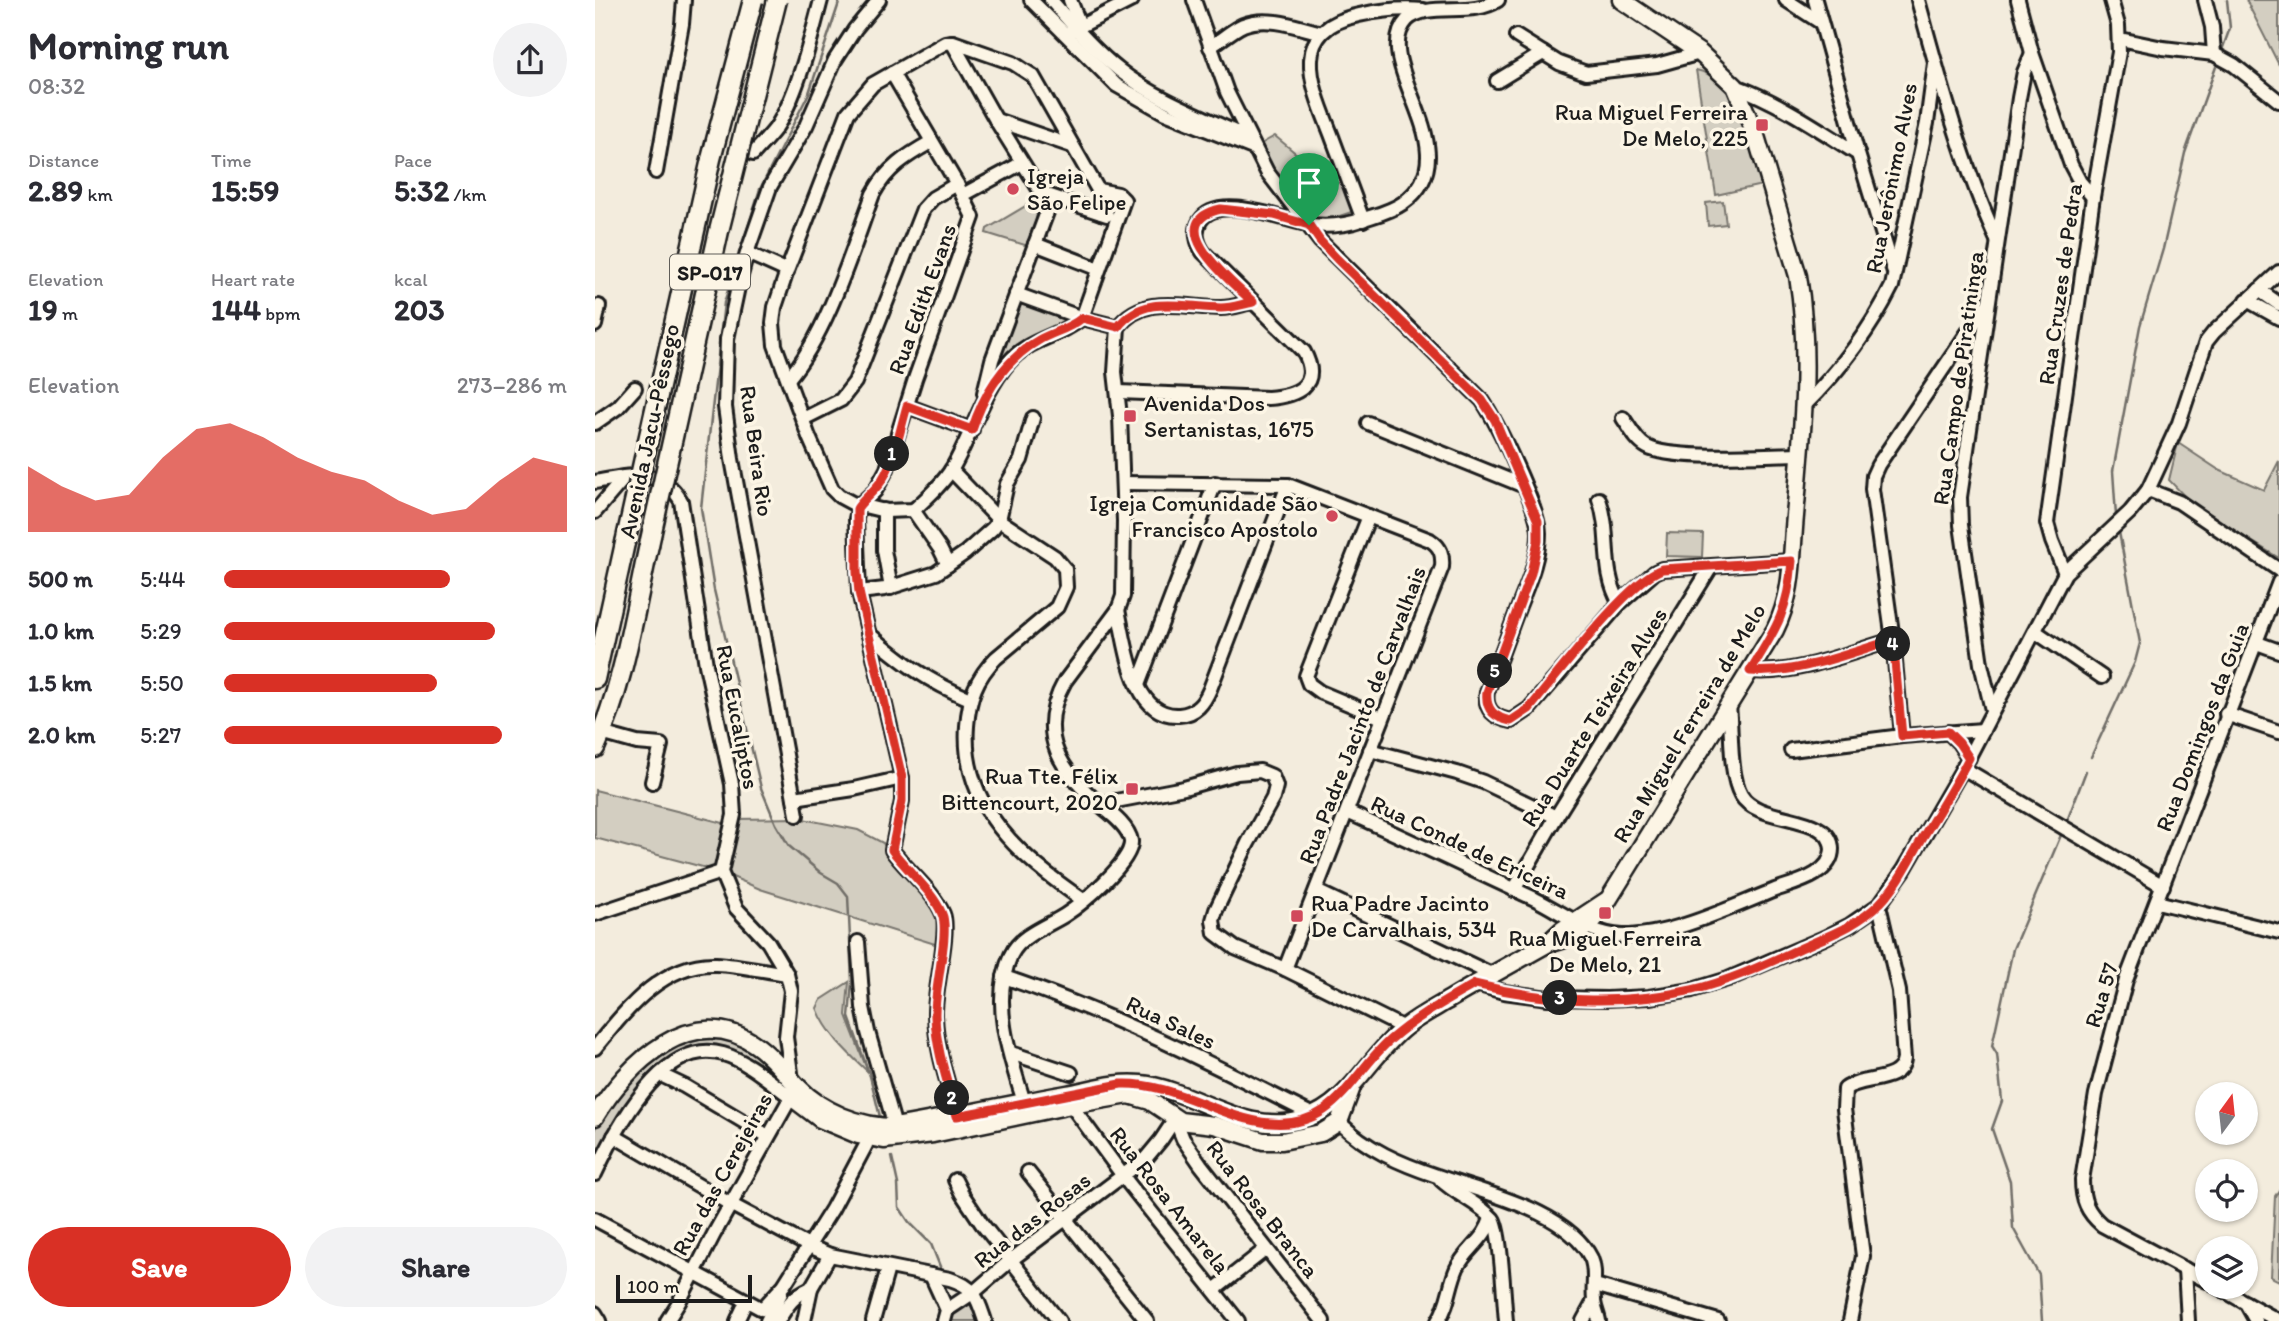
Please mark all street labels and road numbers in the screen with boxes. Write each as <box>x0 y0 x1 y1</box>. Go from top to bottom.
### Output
street label: Rua Jerônimo Alves <box>1859 80 1923 276</box>
street label: Rua Cruzes de Pedra <box>2032 181 2088 387</box>
street label: Rua Edith Evans <box>882 220 962 378</box>
street label: Rua Campo de Piratininga <box>1926 249 1990 507</box>
road number: SP-017 <box>670 254 750 290</box>
street label: Avenida Jacu-Pêssego <box>613 321 685 541</box>
street label: Rua Beira Rio <box>734 384 780 518</box>
street label: Rua Padre Jacinto de Carvalhais <box>1292 562 1432 868</box>
street label: Rua Miguel Ferreira de Melo <box>1606 598 1772 848</box>
street label: Rua Duarte Teixeira Alves <box>1515 602 1673 832</box>
street label: Rua Domingos da Guia <box>2149 619 2255 835</box>
street label: Rua Eucaliptos <box>710 642 766 792</box>
street label: Rua Conde de Ericeira <box>1366 789 1574 905</box>
street label: Rua 57 <box>2078 959 2124 1031</box>
street label: Rua Sales <box>1122 989 1220 1055</box>
street label: Rua das Cerejeiras <box>666 1088 778 1260</box>
street label: Rua Rosa Amarela <box>1104 1121 1236 1279</box>
street label: Rua Rosa Branca <box>1200 1134 1326 1284</box>
street label: Rua das Rosas <box>968 1166 1096 1274</box>

